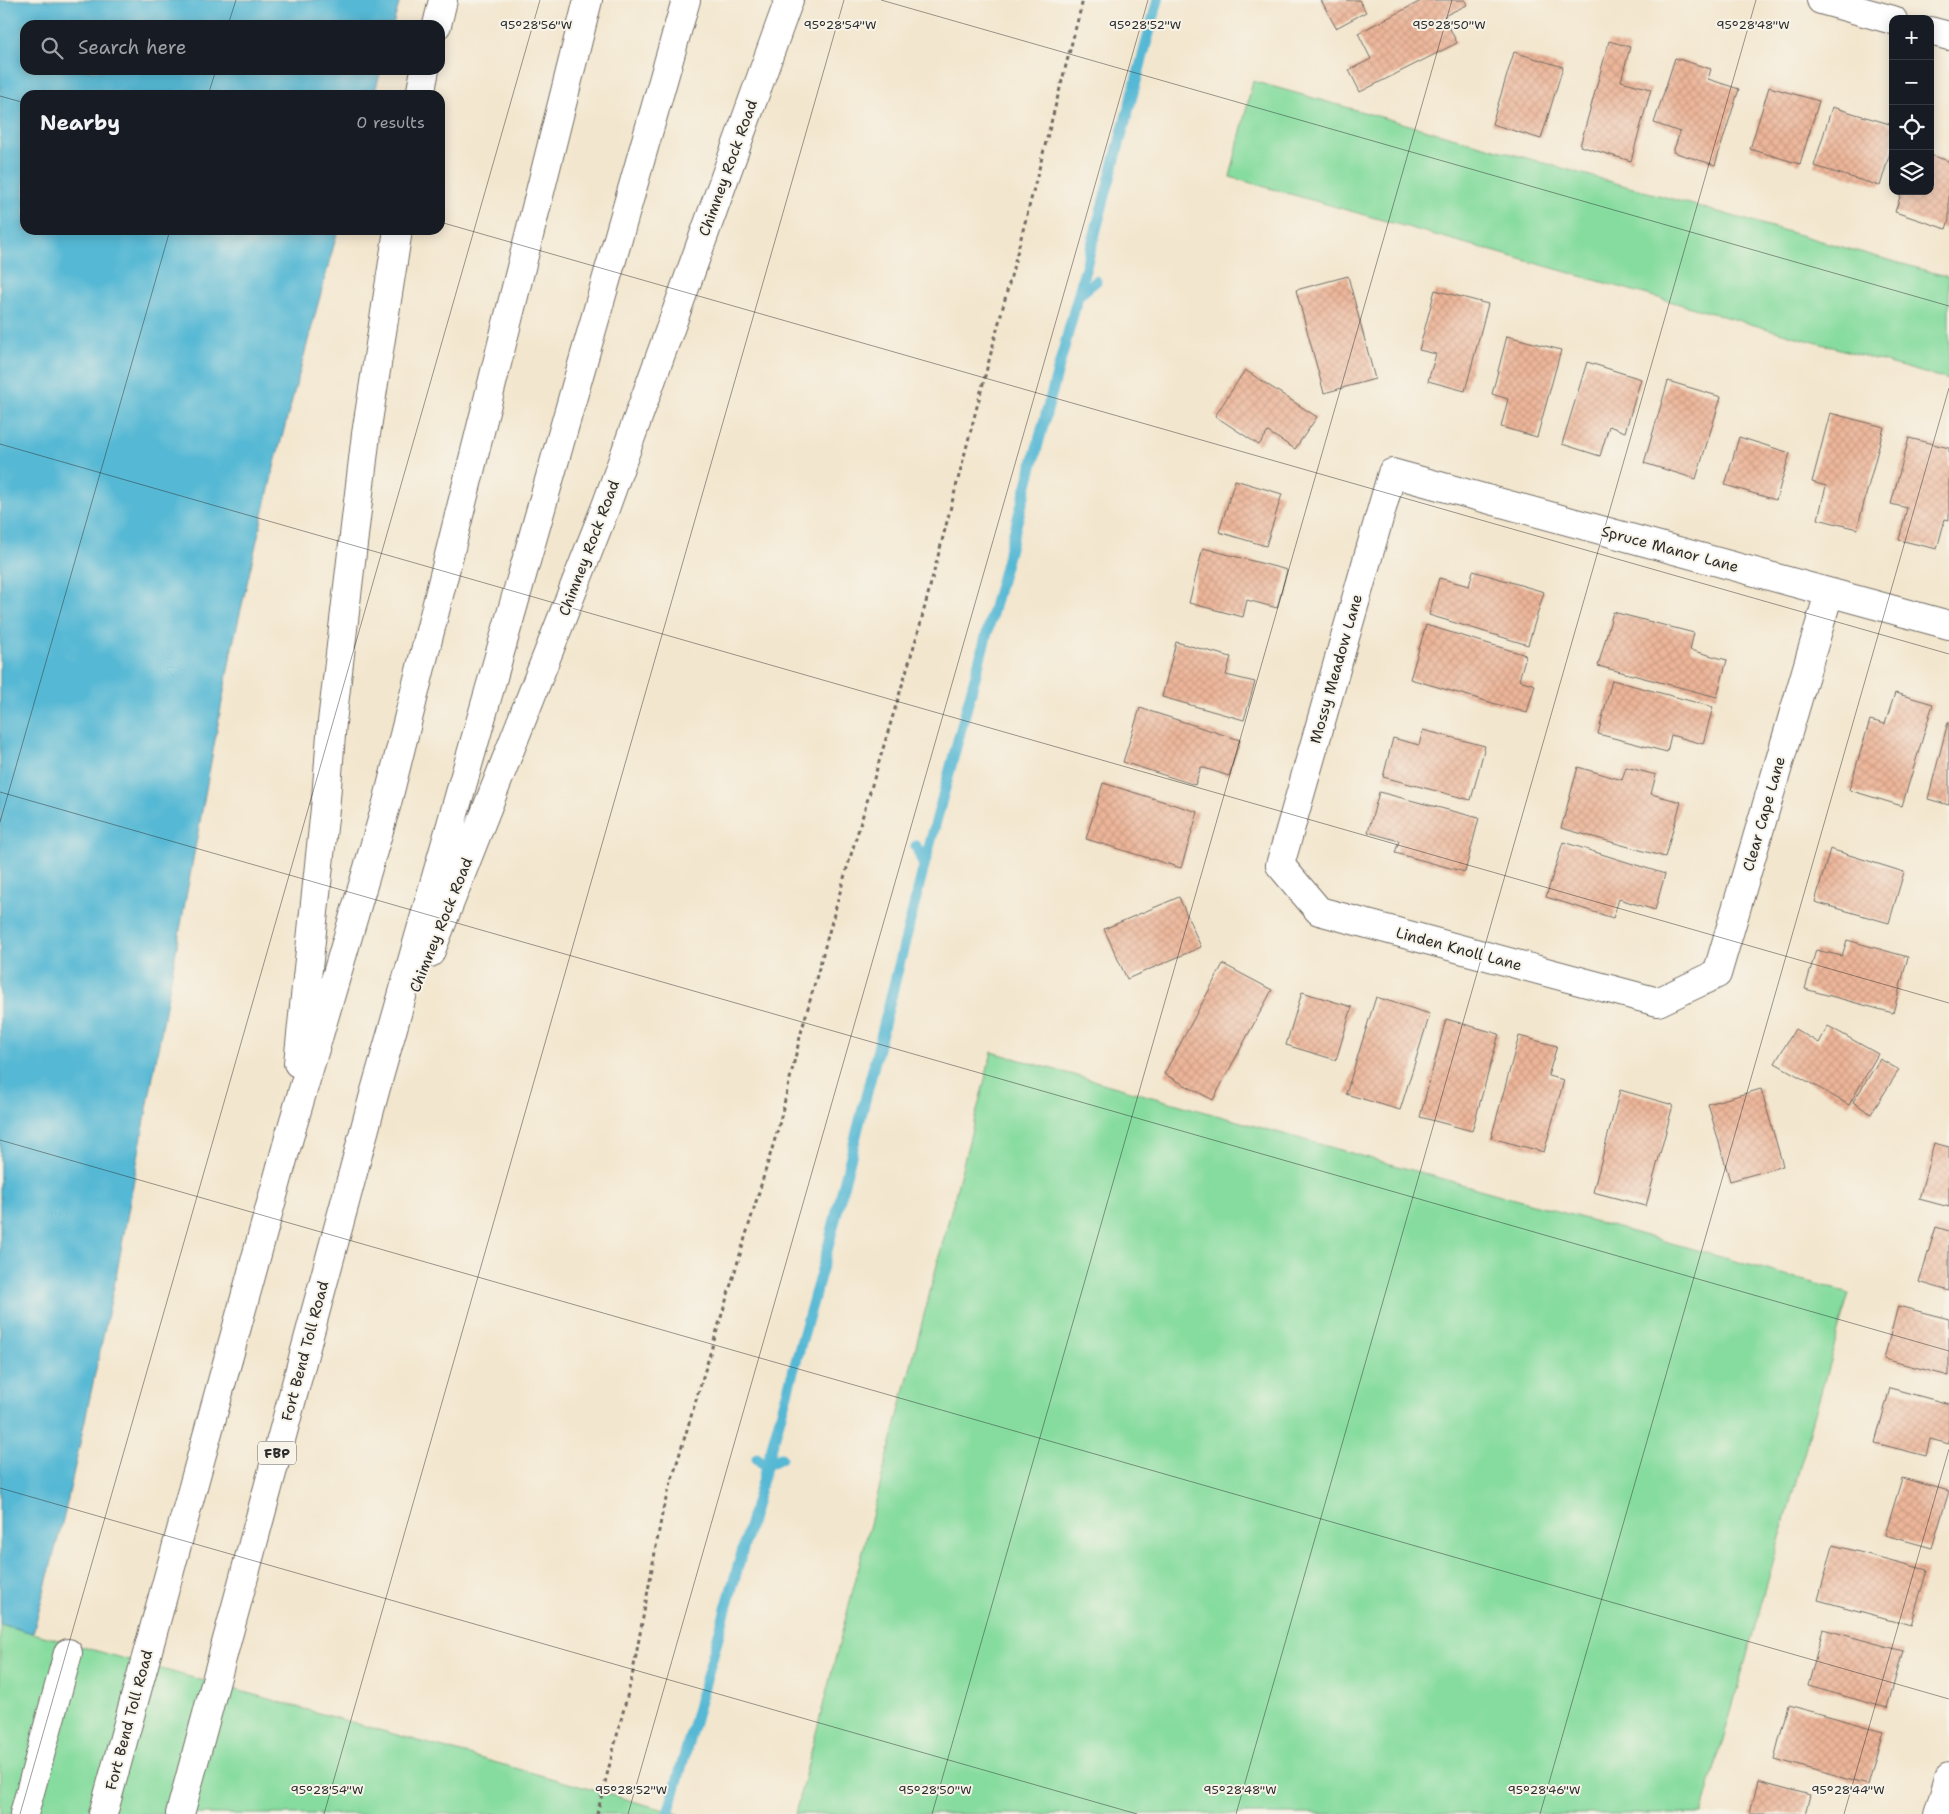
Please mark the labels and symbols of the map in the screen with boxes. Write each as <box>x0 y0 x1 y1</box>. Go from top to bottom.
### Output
text: 95°28'56"W <box>500 17 572 33</box>
text: 95°28'54"W <box>804 17 876 33</box>
text: 95°28'52"W <box>1109 17 1181 33</box>
text: 95°28'50"W <box>1412 17 1486 33</box>
text: 95°28'48"W <box>1716 17 1790 33</box>
street label: Chimney Rock Road <box>694 96 762 239</box>
street label: Chimney Rock Road <box>554 477 624 619</box>
street label: Spruce Manor Lane <box>1599 521 1741 577</box>
street label: Mossy Meadow Lane <box>1305 592 1367 746</box>
street label: Clear Cape Lane <box>1738 754 1790 874</box>
street label: Chimney Rock Road <box>405 854 477 995</box>
street label: Linden Knoll Lane <box>1394 923 1524 975</box>
street label: Fort Bend Toll Road <box>277 1278 333 1423</box>
road number: FBP <box>258 1442 296 1465</box>
street label: Fort Bend Toll Road <box>101 1647 157 1792</box>
text: 95°28'54"W <box>291 1782 363 1798</box>
text: 95°28'52"W <box>595 1782 667 1798</box>
text: 95°28'50"W <box>898 1782 972 1798</box>
text: 95°28'48"W <box>1203 1782 1277 1798</box>
text: 95°28'46"W <box>1508 1782 1580 1798</box>
text: 95°28'44"W <box>1811 1782 1885 1798</box>

